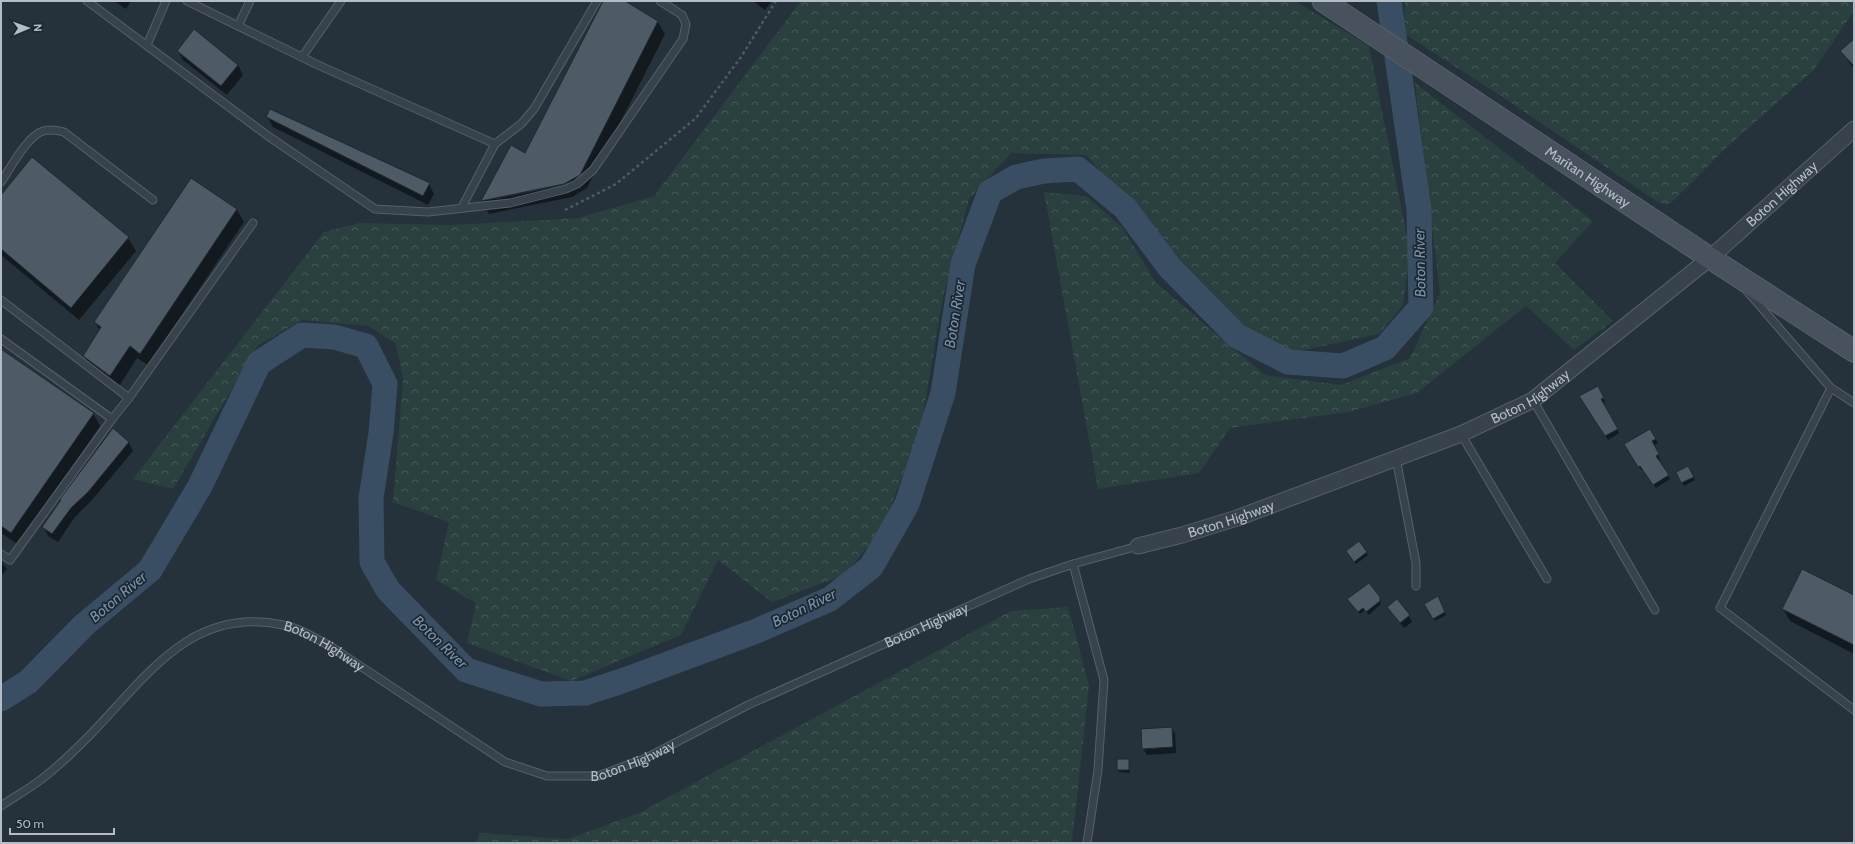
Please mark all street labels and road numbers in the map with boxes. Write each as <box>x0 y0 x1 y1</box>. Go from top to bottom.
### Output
street label: Maritan Highway <box>1542 142 1634 212</box>
street label: Boton Highway <box>1742 157 1821 231</box>
street label: Boton Highway <box>1488 365 1573 428</box>
street label: Boton Highway <box>1186 496 1277 542</box>
street label: Boton Highway <box>881 598 971 652</box>
street label: Boton Highway <box>282 616 368 676</box>
street label: Boton Highway <box>591 736 678 785</box>

